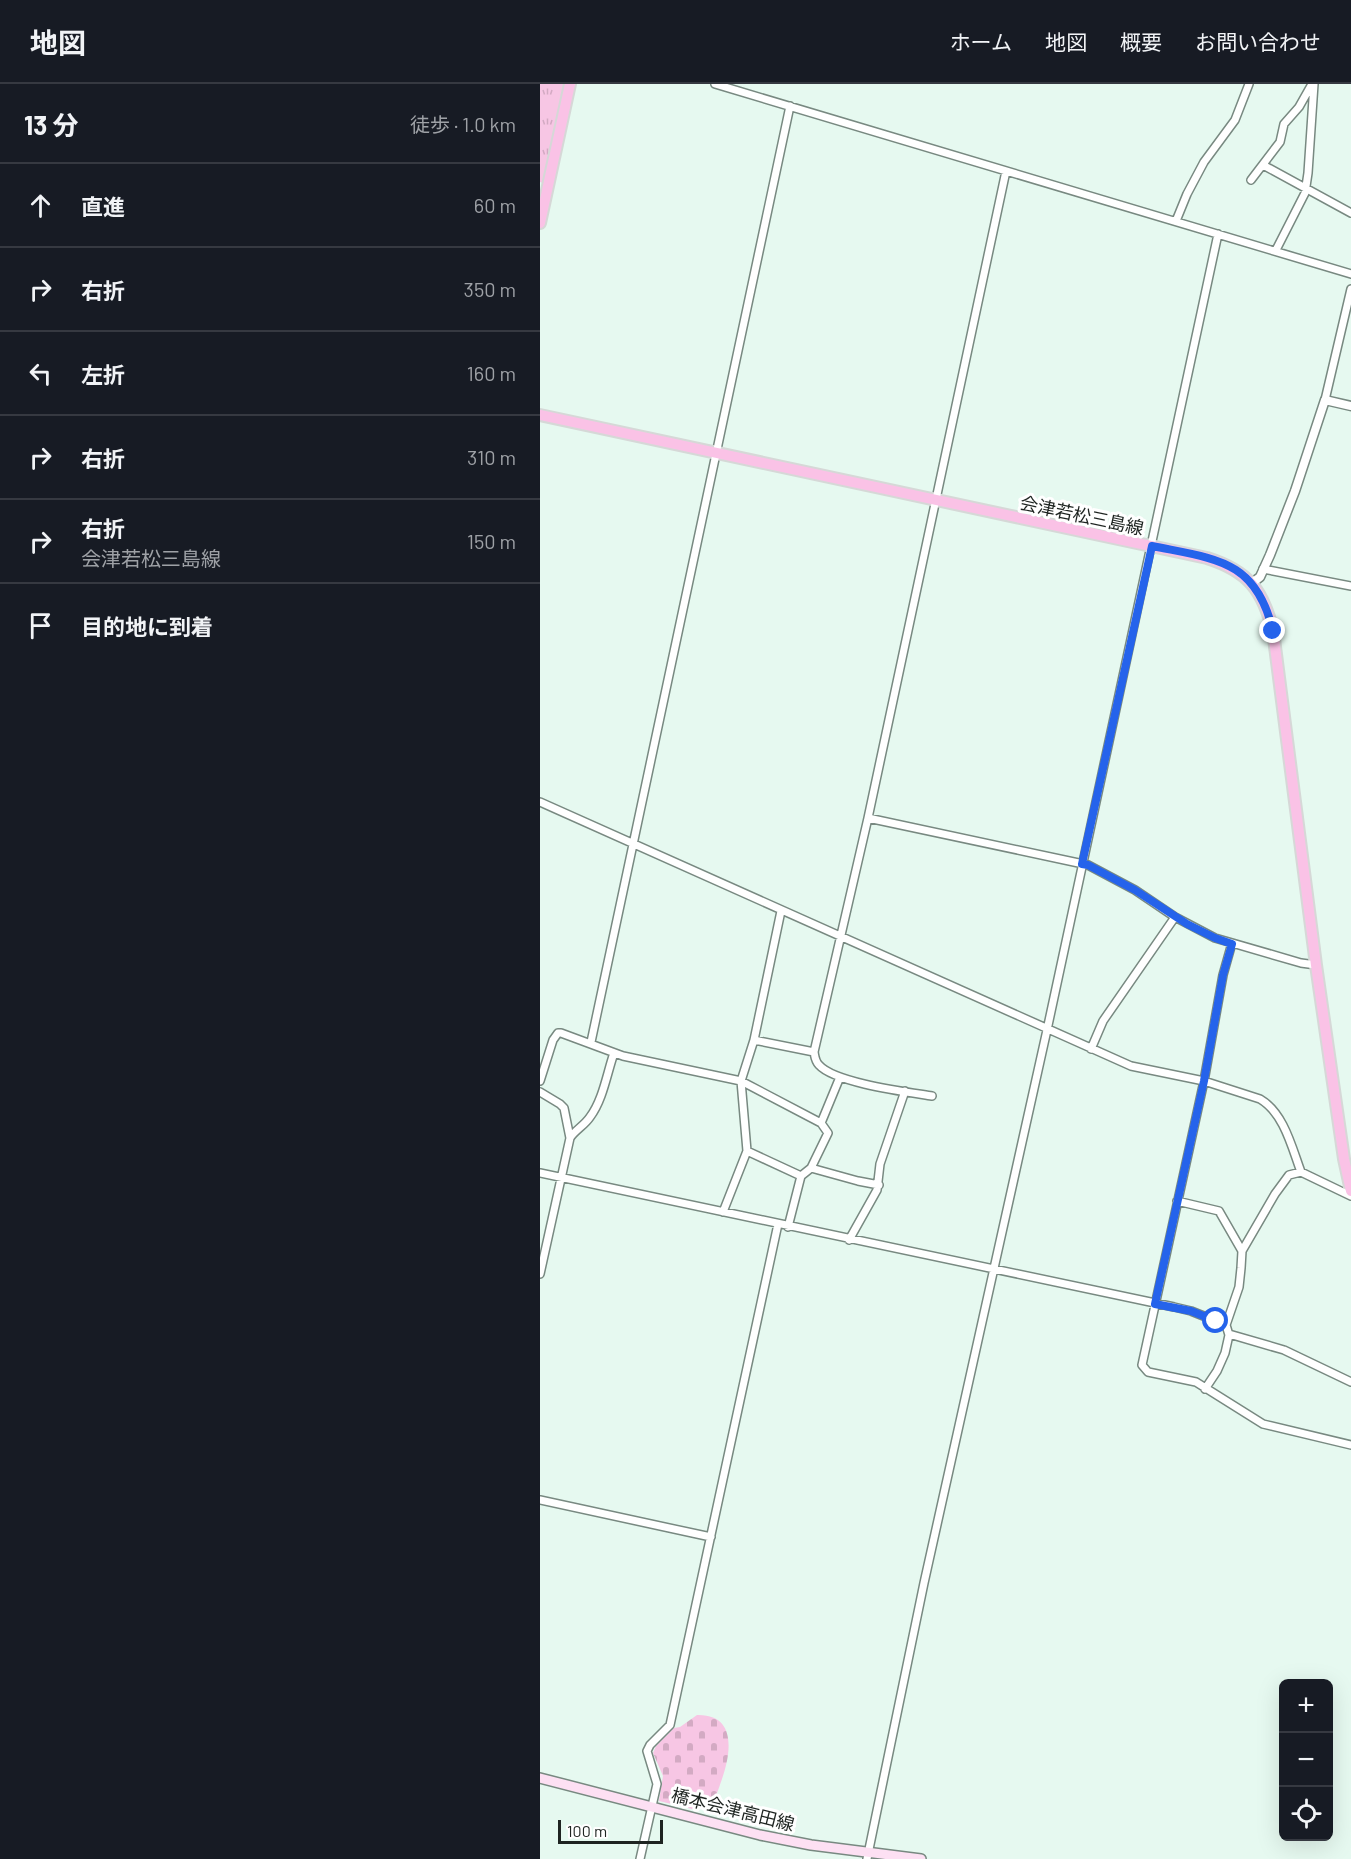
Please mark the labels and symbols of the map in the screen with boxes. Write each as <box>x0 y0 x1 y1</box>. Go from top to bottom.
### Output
street label: 会津若松三島線 <box>1018 491 1146 539</box>
route end <box>1259 617 1285 643</box>
route start <box>1202 1307 1228 1333</box>
street label: 橋本会津高田線 <box>669 1783 797 1835</box>
scale bar <box>558 1817 663 1844</box>

